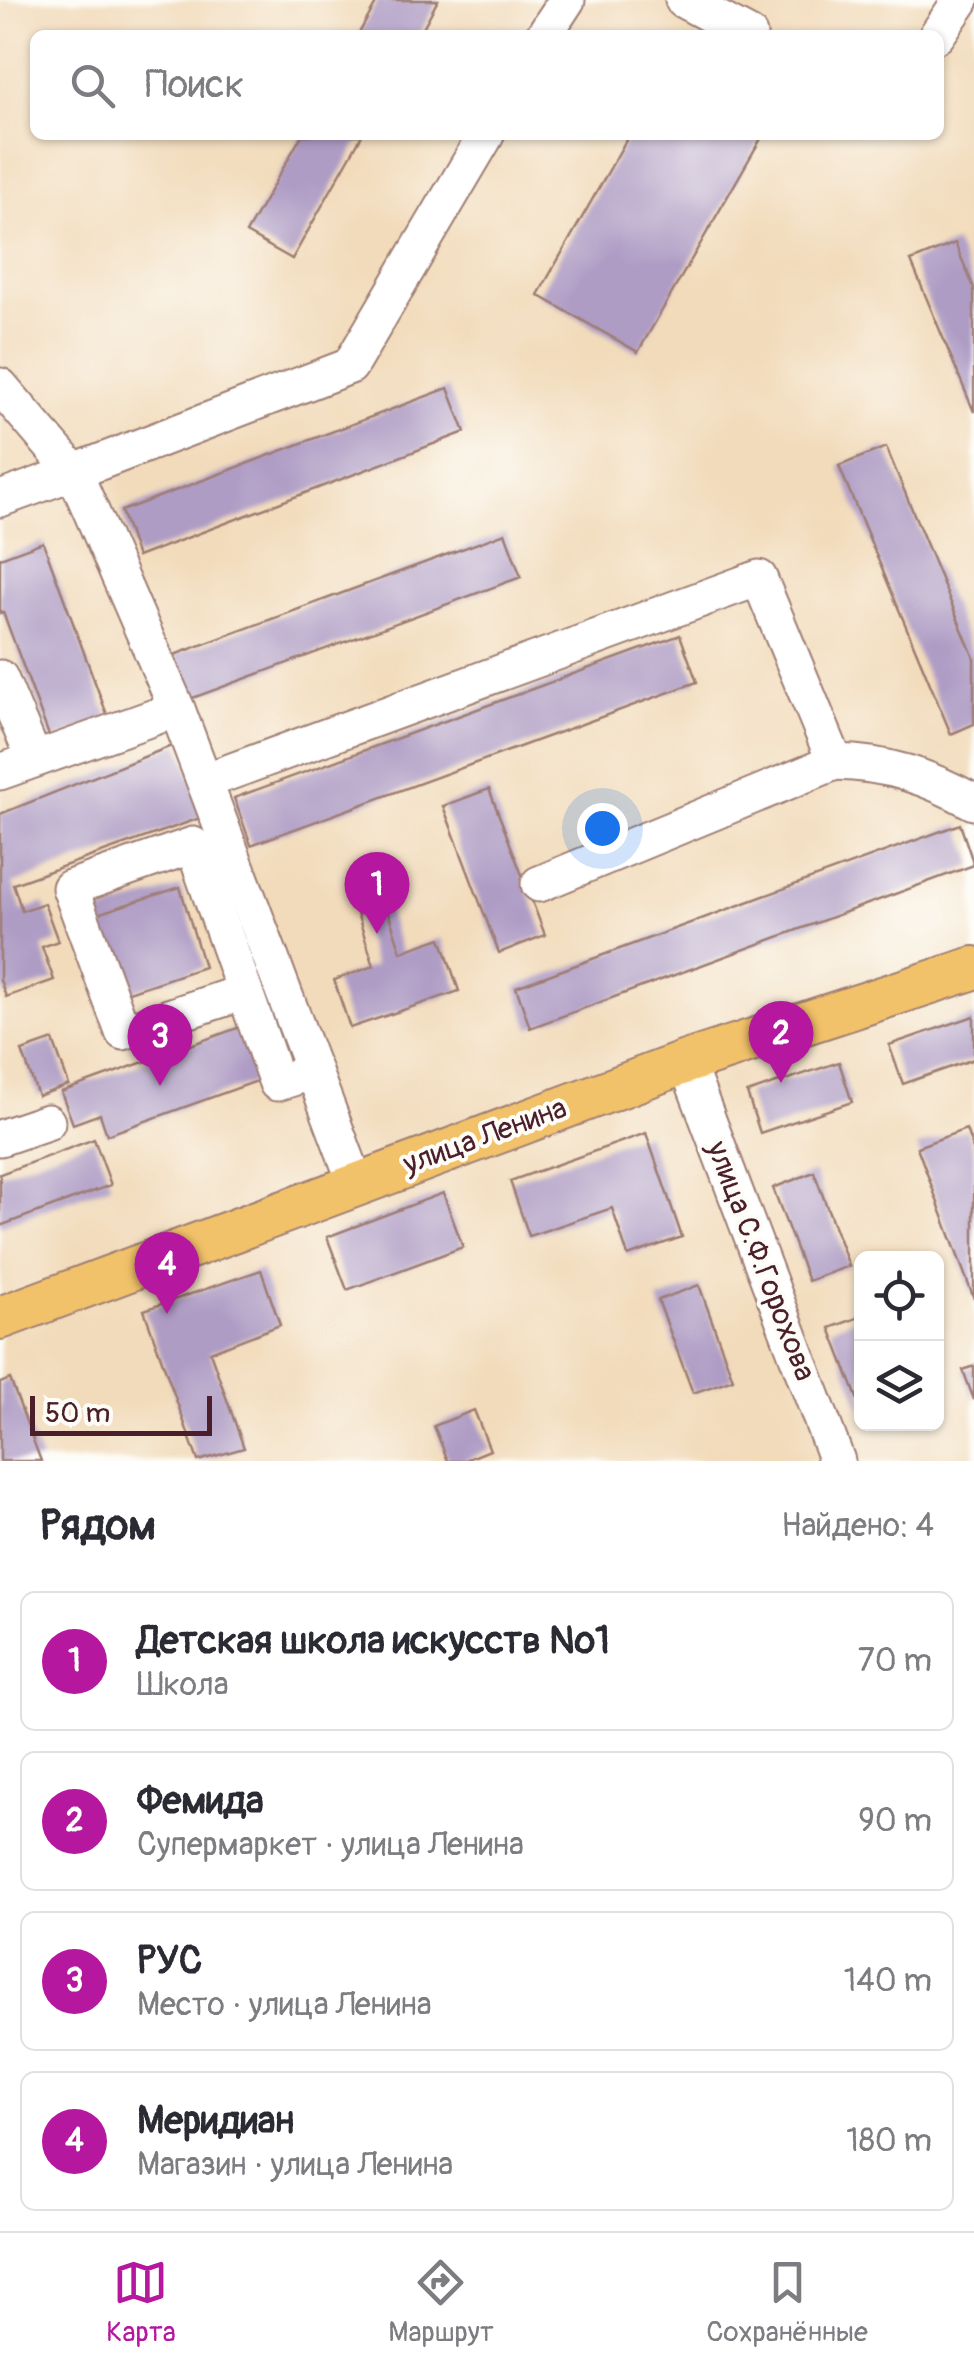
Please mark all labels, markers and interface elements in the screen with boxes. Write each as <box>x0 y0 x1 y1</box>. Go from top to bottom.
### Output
search box <box>30 30 944 140</box>
icon: search <box>65 58 120 113</box>
text: Поиск <box>145 61 244 109</box>
your location <box>577 803 628 854</box>
pin: 1 <box>344 852 410 934</box>
pin: 2 <box>748 1000 814 1083</box>
pin: 3 <box>128 1004 192 1086</box>
street label: улица Ленина <box>397 1089 572 1183</box>
street label: улица С.Ф.Горохова <box>698 1135 824 1386</box>
pin: 4 <box>134 1232 200 1314</box>
map controls <box>854 1251 944 1431</box>
button: locate <box>854 1251 944 1341</box>
button: layers <box>854 1341 944 1431</box>
scale bar <box>30 1391 212 1436</box>
text: 50 m <box>45 1396 110 1431</box>
text: Рядом <box>40 1500 156 1552</box>
text: Найдено: 4 <box>781 1506 934 1546</box>
text: Детская школа искусств №1 <box>137 1617 610 1665</box>
text: 1 <box>68 1641 81 1681</box>
text: 70 m <box>858 1641 932 1681</box>
text: Школа <box>137 1665 229 1705</box>
text: Фемида <box>137 1777 264 1825</box>
text: 2 <box>66 1801 83 1841</box>
text: 90 m <box>858 1801 932 1841</box>
text: Супермаркет · улица Ленина <box>137 1825 524 1865</box>
text: РУС <box>137 1937 202 1985</box>
text: 3 <box>66 1961 83 2001</box>
text: 140 m <box>844 1961 932 2001</box>
text: Место · улица Ленина <box>137 1985 432 2025</box>
text: Меридиан <box>137 2097 294 2145</box>
text: 4 <box>65 2121 84 2161</box>
text: 180 m <box>846 2121 932 2161</box>
text: Магазин · улица Ленина <box>137 2145 453 2185</box>
tab: Карта <box>106 2255 176 2350</box>
tab: Маршрут <box>388 2255 494 2350</box>
tab: Сохранённые <box>706 2255 868 2350</box>

